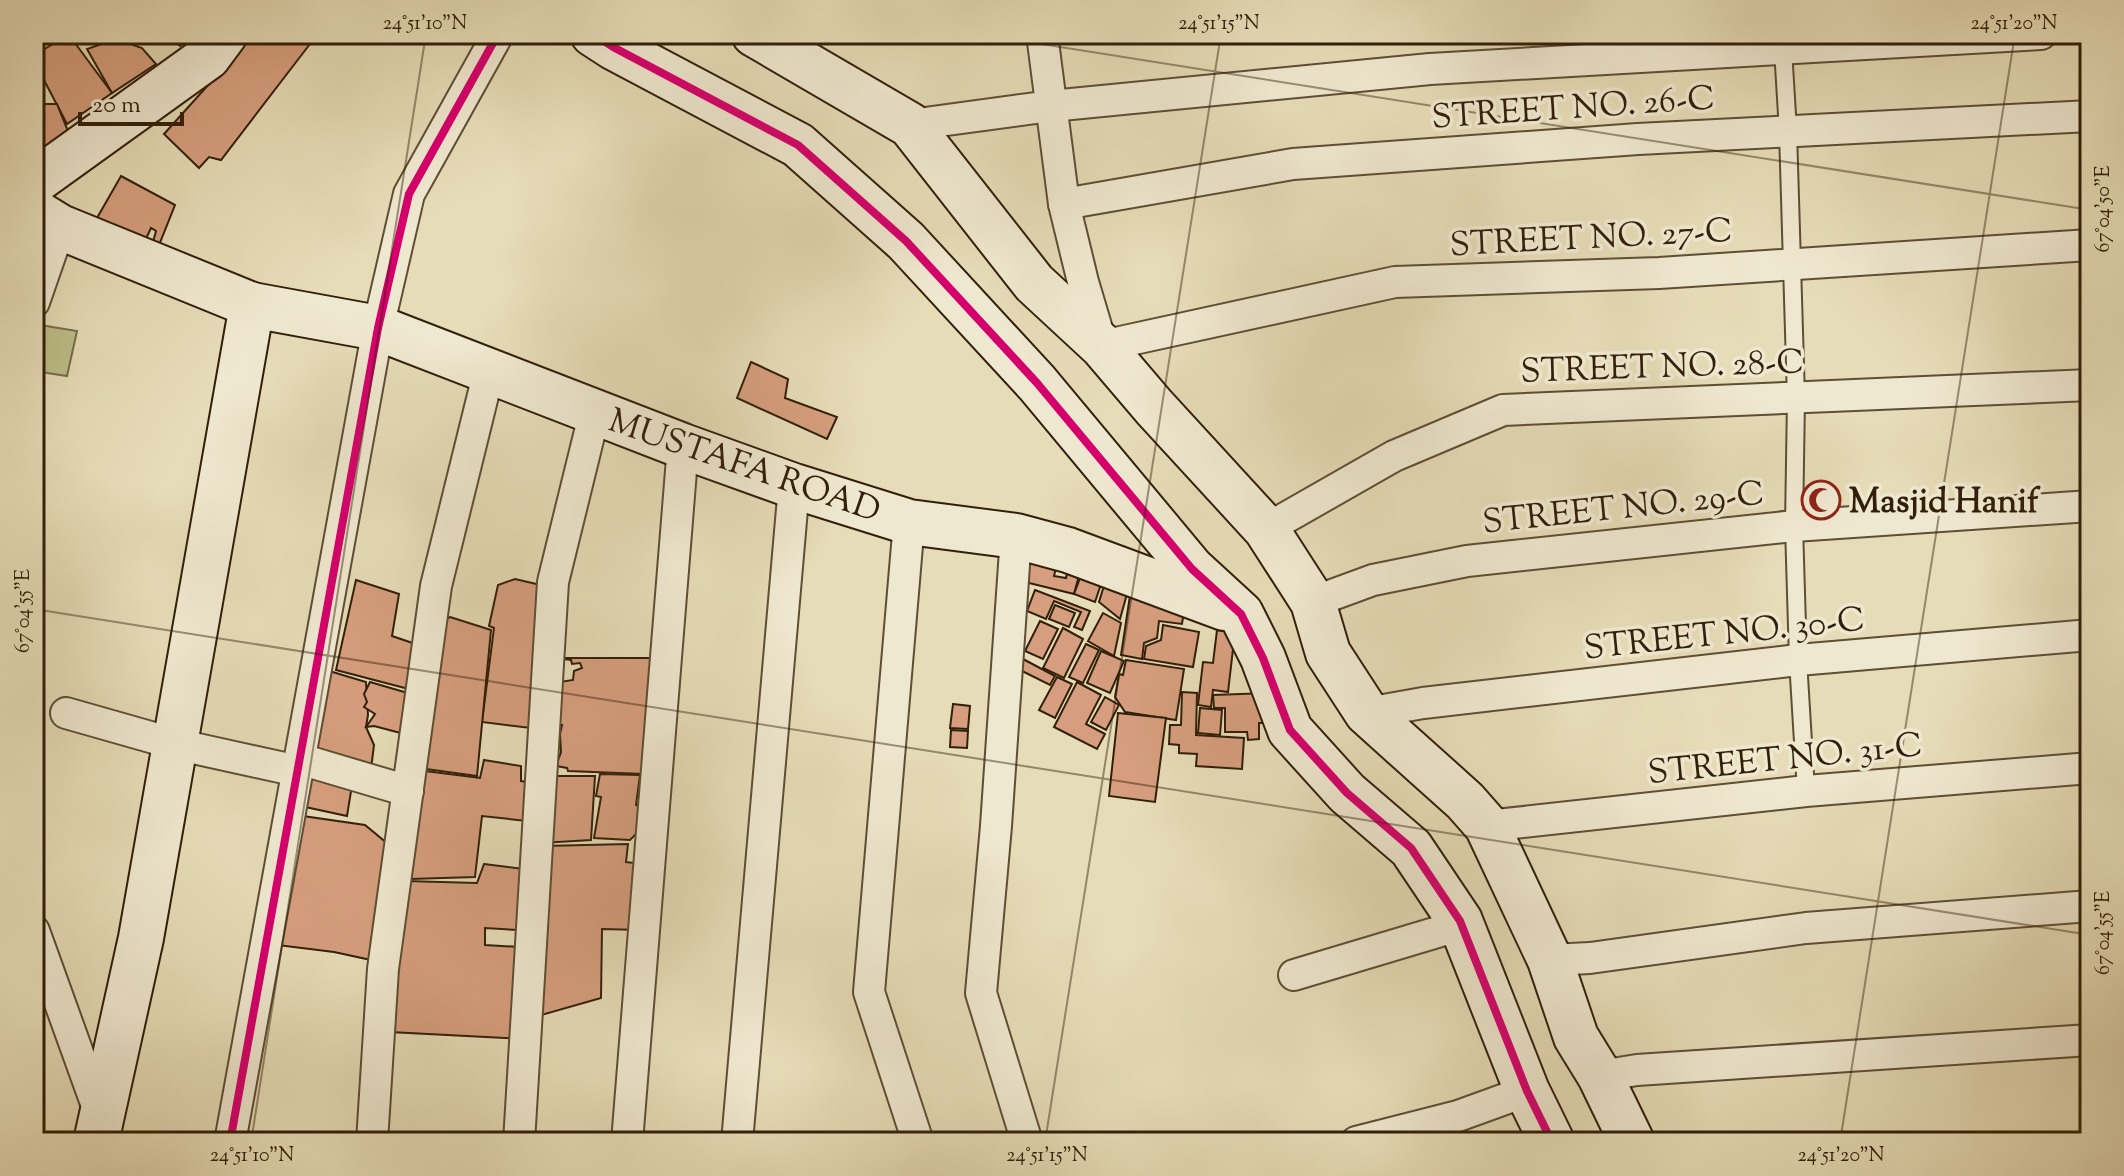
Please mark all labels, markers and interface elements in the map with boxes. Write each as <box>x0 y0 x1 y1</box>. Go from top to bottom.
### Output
text: 24°51'10"N <box>383 10 467 39</box>
text: 24°51'15"N <box>1178 10 1260 39</box>
text: 24°51'20"N <box>1970 10 2058 39</box>
street label: STREET NO. 26-C <box>1430 75 1716 144</box>
scale bar <box>80 76 182 126</box>
text: 20 m <box>92 89 141 123</box>
text: 67°04'50"E <box>2090 165 2119 253</box>
street label: STREET NO. 27-C <box>1449 208 1734 271</box>
street label: STREET NO. 28-C <box>1519 339 1805 398</box>
street label: MUSTAFA ROAD <box>601 398 886 537</box>
street label: STREET NO. 29-C <box>1480 470 1767 549</box>
mosque icon: Masjid Hanif <box>1800 479 1842 521</box>
place label: Masjid Hanif <box>1849 479 2041 528</box>
text: 67°04'55"E <box>10 569 39 653</box>
street label: STREET NO. 30-C <box>1581 596 1867 675</box>
street label: STREET NO. 31-C <box>1646 722 1925 799</box>
text: 67°04'55"E <box>2090 891 2119 975</box>
text: 24°51'10"N <box>210 1142 294 1171</box>
text: 24°51'15"N <box>1006 1142 1088 1171</box>
text: 24°51'20"N <box>1797 1142 1885 1171</box>

